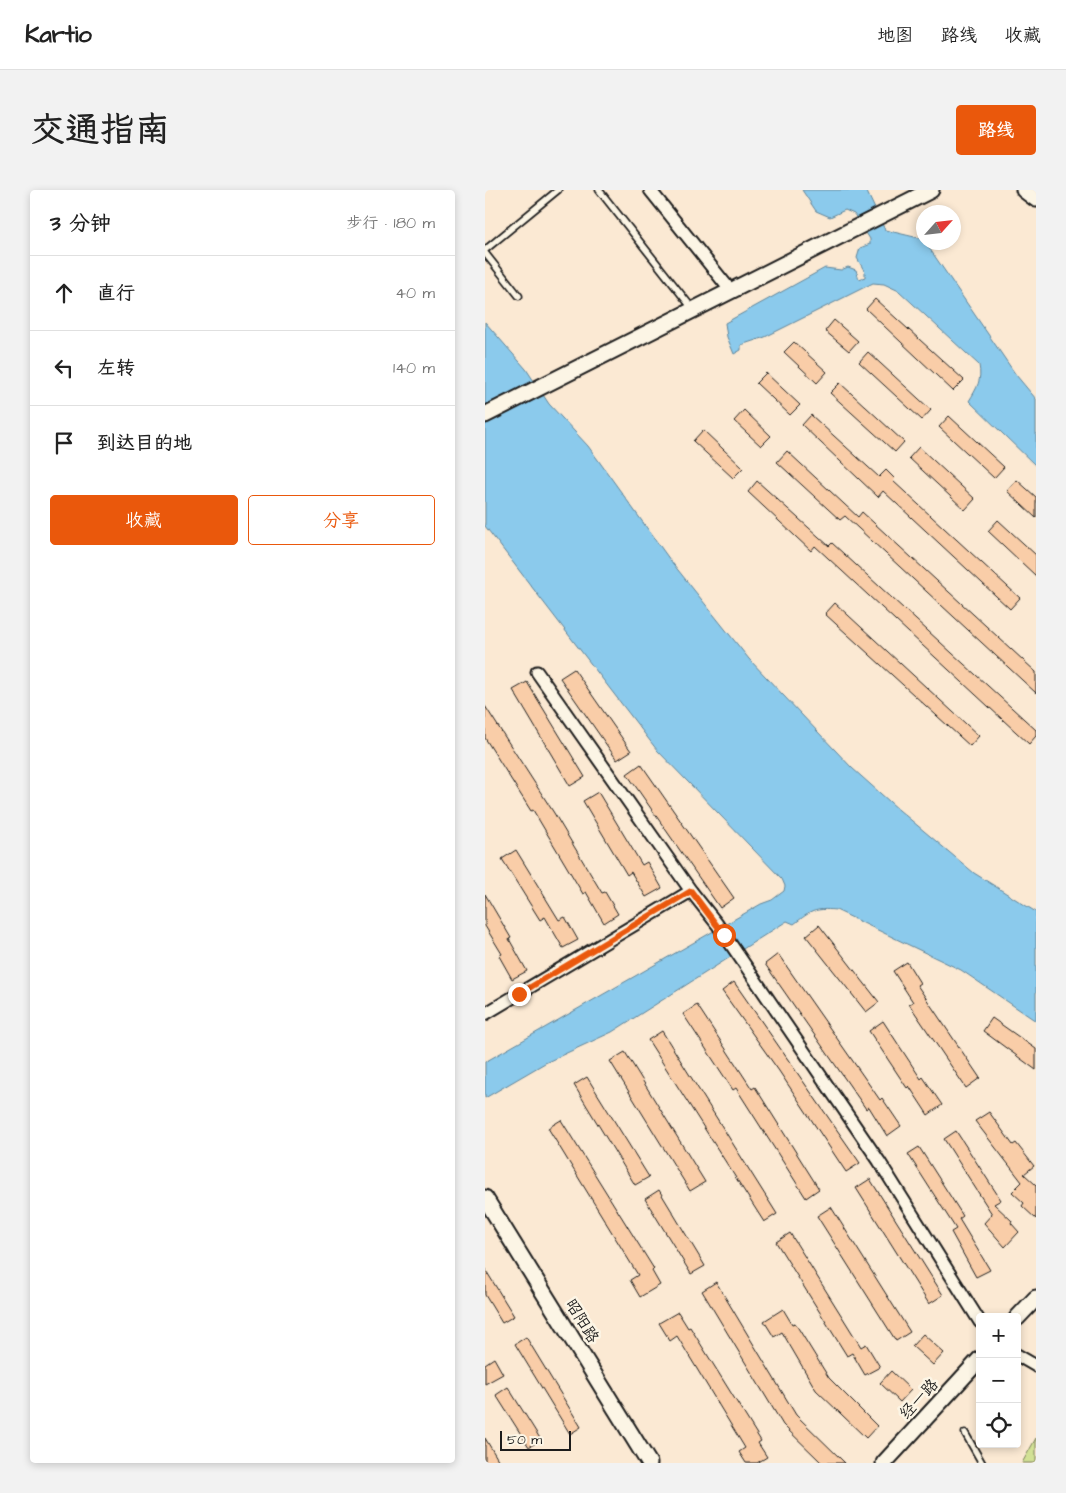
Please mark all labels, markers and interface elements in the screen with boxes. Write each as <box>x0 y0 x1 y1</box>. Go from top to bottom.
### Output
text: Kartio <box>25 18 92 52</box>
text: 地图 <box>877 23 913 48</box>
text: 路线 <box>941 23 977 48</box>
text: 收藏 <box>1005 23 1041 48</box>
button: 路线 <box>956 105 1036 155</box>
text: 交通指南 <box>30 106 170 155</box>
north arrow <box>916 205 961 250</box>
text: 3 分钟 <box>50 209 111 238</box>
text: 步行 · 180 m <box>347 212 435 234</box>
icon: ahead <box>50 279 78 307</box>
text: 直行 <box>97 280 135 307</box>
text: 40 m <box>395 282 435 304</box>
icon: left <box>50 354 78 382</box>
text: 左转 <box>97 355 135 382</box>
text: 140 m <box>393 357 435 379</box>
icon: arrive <box>50 429 78 457</box>
text: 到达目的地 <box>97 430 192 457</box>
button: 收藏 <box>50 495 238 545</box>
button: 分享 <box>248 495 435 545</box>
route start <box>713 924 736 947</box>
route end <box>508 983 531 1006</box>
street label: 昭阳路 <box>560 1295 604 1347</box>
map controls <box>976 1313 1021 1448</box>
button: + <box>976 1313 1021 1358</box>
button: − <box>976 1358 1021 1403</box>
street label: 经一路 <box>895 1374 943 1424</box>
button: locate <box>976 1403 1021 1448</box>
scale bar <box>500 1428 571 1451</box>
text: 50 m <box>507 1430 542 1450</box>

